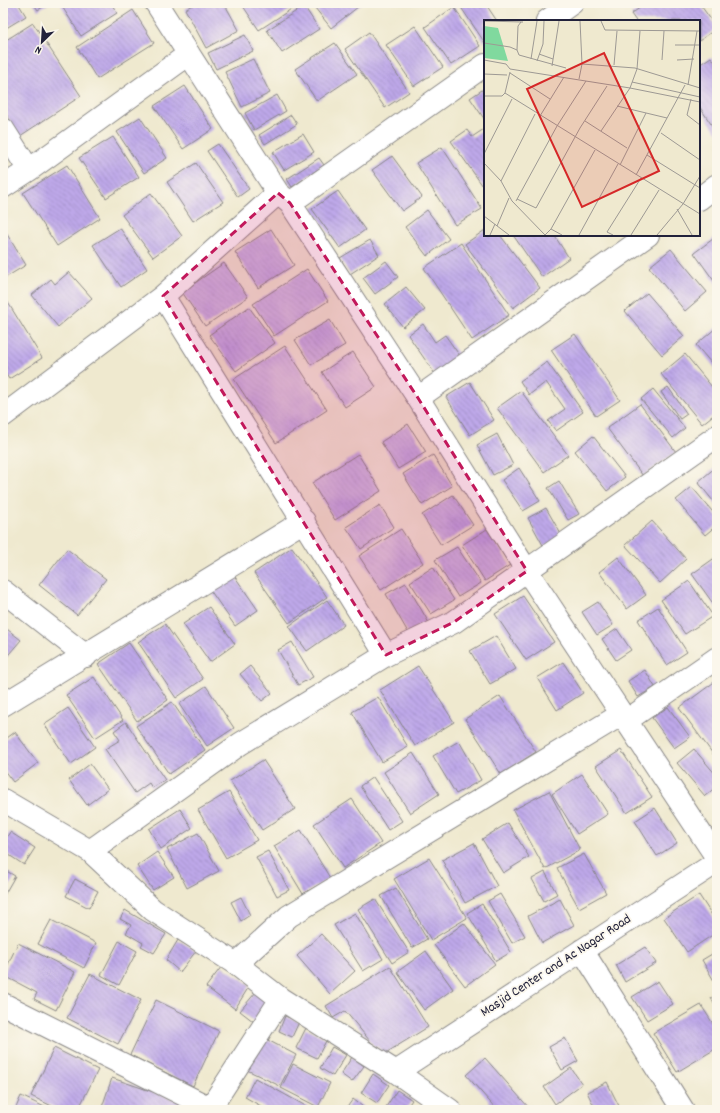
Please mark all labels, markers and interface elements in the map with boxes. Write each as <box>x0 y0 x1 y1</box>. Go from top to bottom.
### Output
inset map <box>484 20 700 236</box>
north arrow <box>22 22 62 62</box>
text: N <box>32 41 44 58</box>
street label: Masjid Center and Ac Nagar Road <box>477 910 635 1022</box>

